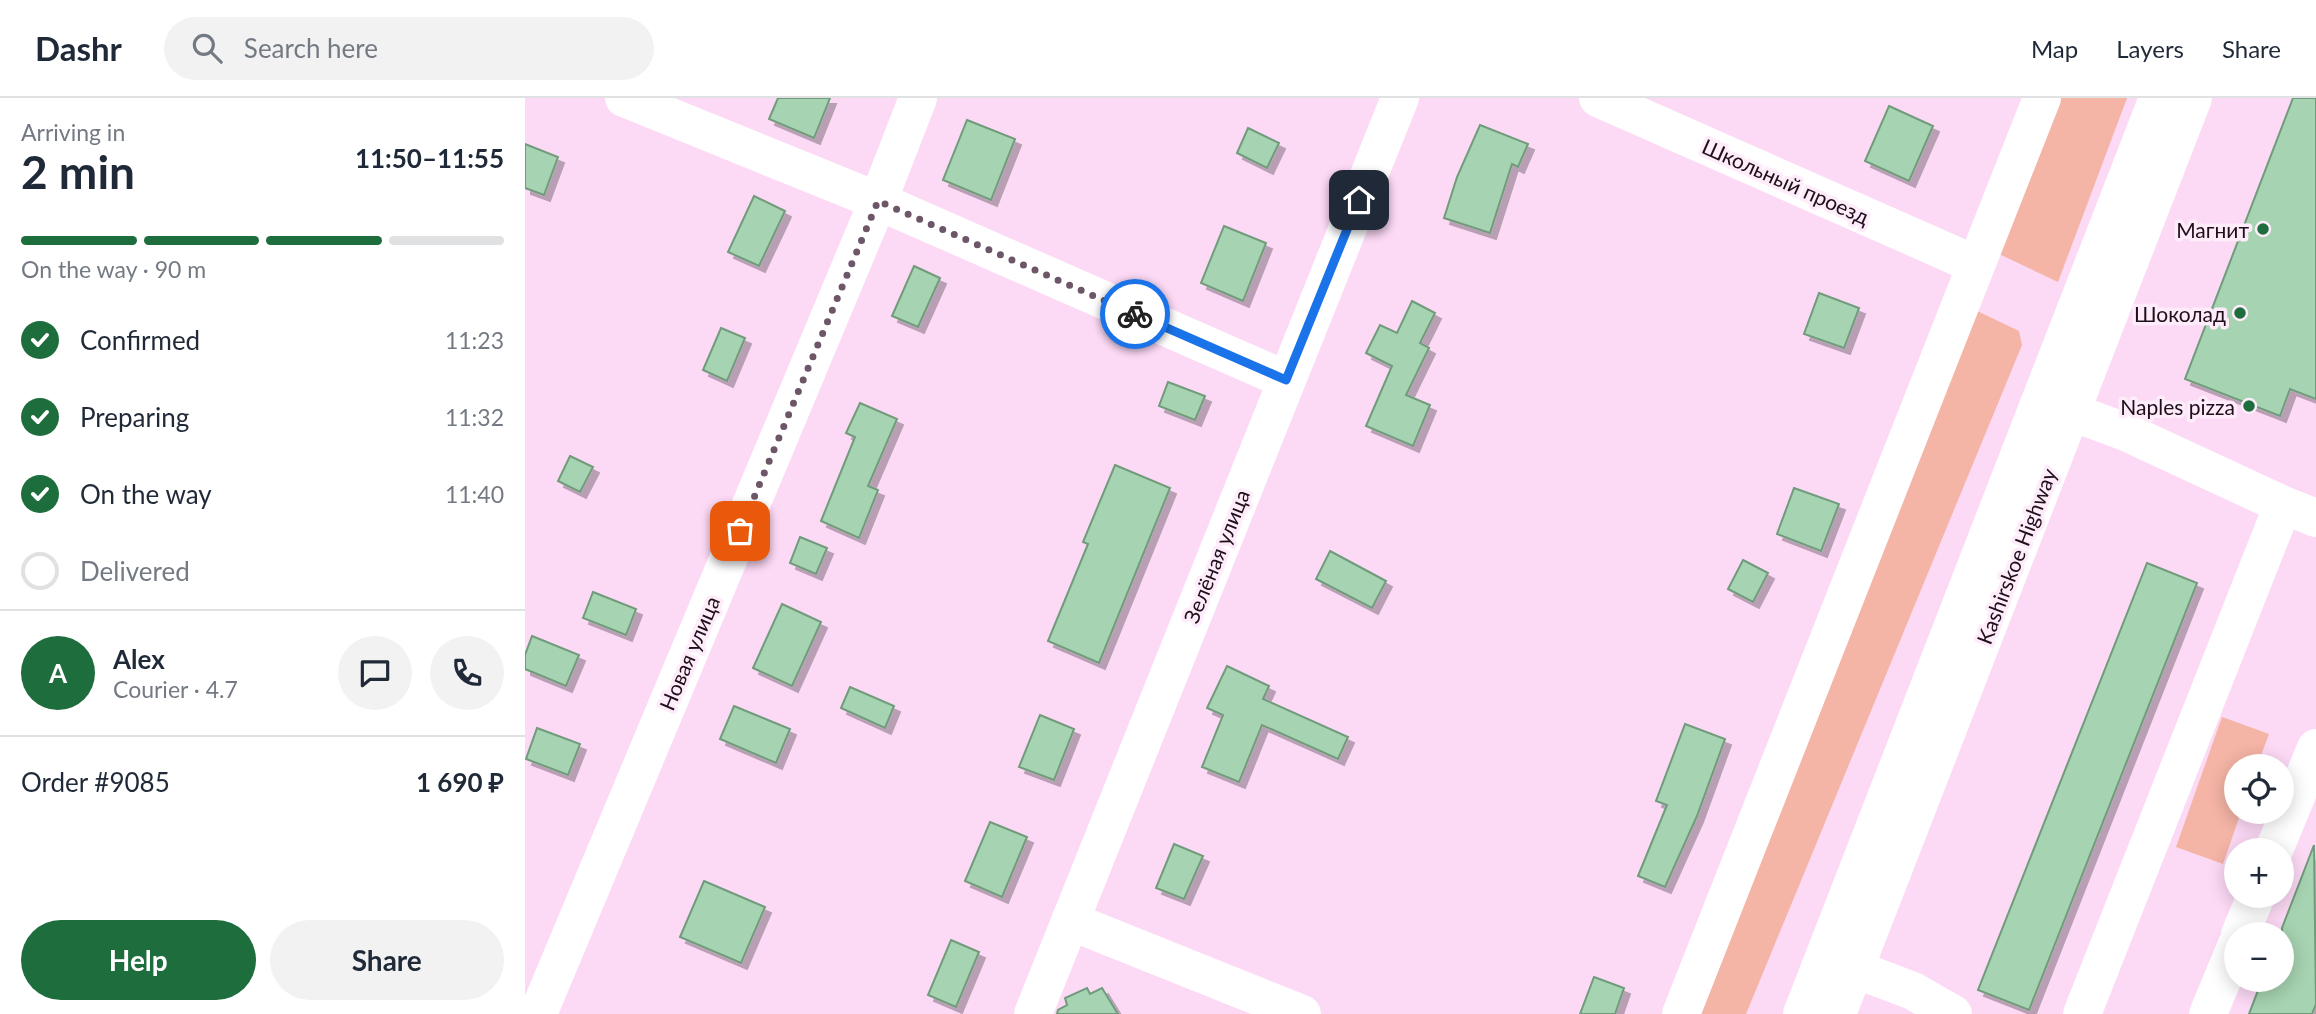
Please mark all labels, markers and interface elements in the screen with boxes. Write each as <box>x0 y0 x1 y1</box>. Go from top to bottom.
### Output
search box <box>164 17 654 80</box>
text: Dashr <box>35 28 122 68</box>
icon: search <box>188 29 226 67</box>
text: Search here <box>244 32 378 64</box>
text: Map <box>2031 34 2078 63</box>
text: Layers <box>2116 34 2184 63</box>
text: Share <box>2222 34 2281 63</box>
text: Arriving in <box>21 118 125 146</box>
street label: Школьный проезд <box>1699 133 1873 229</box>
text: 11:50–11:55 <box>355 142 504 174</box>
text: 2 min <box>21 144 135 199</box>
pin <box>1329 170 1389 230</box>
icon: home <box>1340 181 1378 219</box>
place label: Магнит <box>2176 217 2249 242</box>
marker: Магнит <box>2255 221 2271 237</box>
text: On the way · 90 m <box>21 255 206 283</box>
courier <box>1100 279 1170 349</box>
icon: bike <box>1116 295 1154 333</box>
place label: Шоколад <box>2134 301 2226 326</box>
marker: Шоколад <box>2232 305 2248 321</box>
icon: check <box>21 321 59 359</box>
text: Confirmed <box>80 324 200 356</box>
text: 11:23 <box>445 326 504 354</box>
place label: Naples pizza <box>2120 394 2235 419</box>
icon: check <box>21 398 59 436</box>
marker: Naples pizza <box>2241 398 2257 414</box>
text: Preparing <box>80 401 189 433</box>
text: 11:32 <box>445 403 504 431</box>
street label: Kashirskoe Highway <box>1971 464 2061 647</box>
icon: check <box>21 475 59 513</box>
text: On the way <box>80 478 212 510</box>
text: 11:40 <box>445 480 504 508</box>
street label: Зелёная улица <box>1178 486 1254 626</box>
pin <box>710 501 770 561</box>
icon: bag <box>721 512 759 550</box>
text: Delivered <box>80 555 190 587</box>
street label: Новая улица <box>654 592 724 714</box>
button: chat <box>338 636 412 710</box>
button: phone <box>430 636 504 710</box>
text: Alex <box>113 643 165 675</box>
text: A <box>49 657 67 689</box>
text: Courier · 4.7 <box>113 675 238 703</box>
map controls <box>2224 754 2294 992</box>
button: locate <box>2224 754 2294 824</box>
text: Order #9085 <box>21 766 170 798</box>
text: 1 690 ₽ <box>416 766 504 798</box>
button: + <box>2224 838 2294 908</box>
button: Help <box>21 920 256 1000</box>
button: Share <box>270 920 504 1000</box>
button: − <box>2224 922 2294 992</box>

